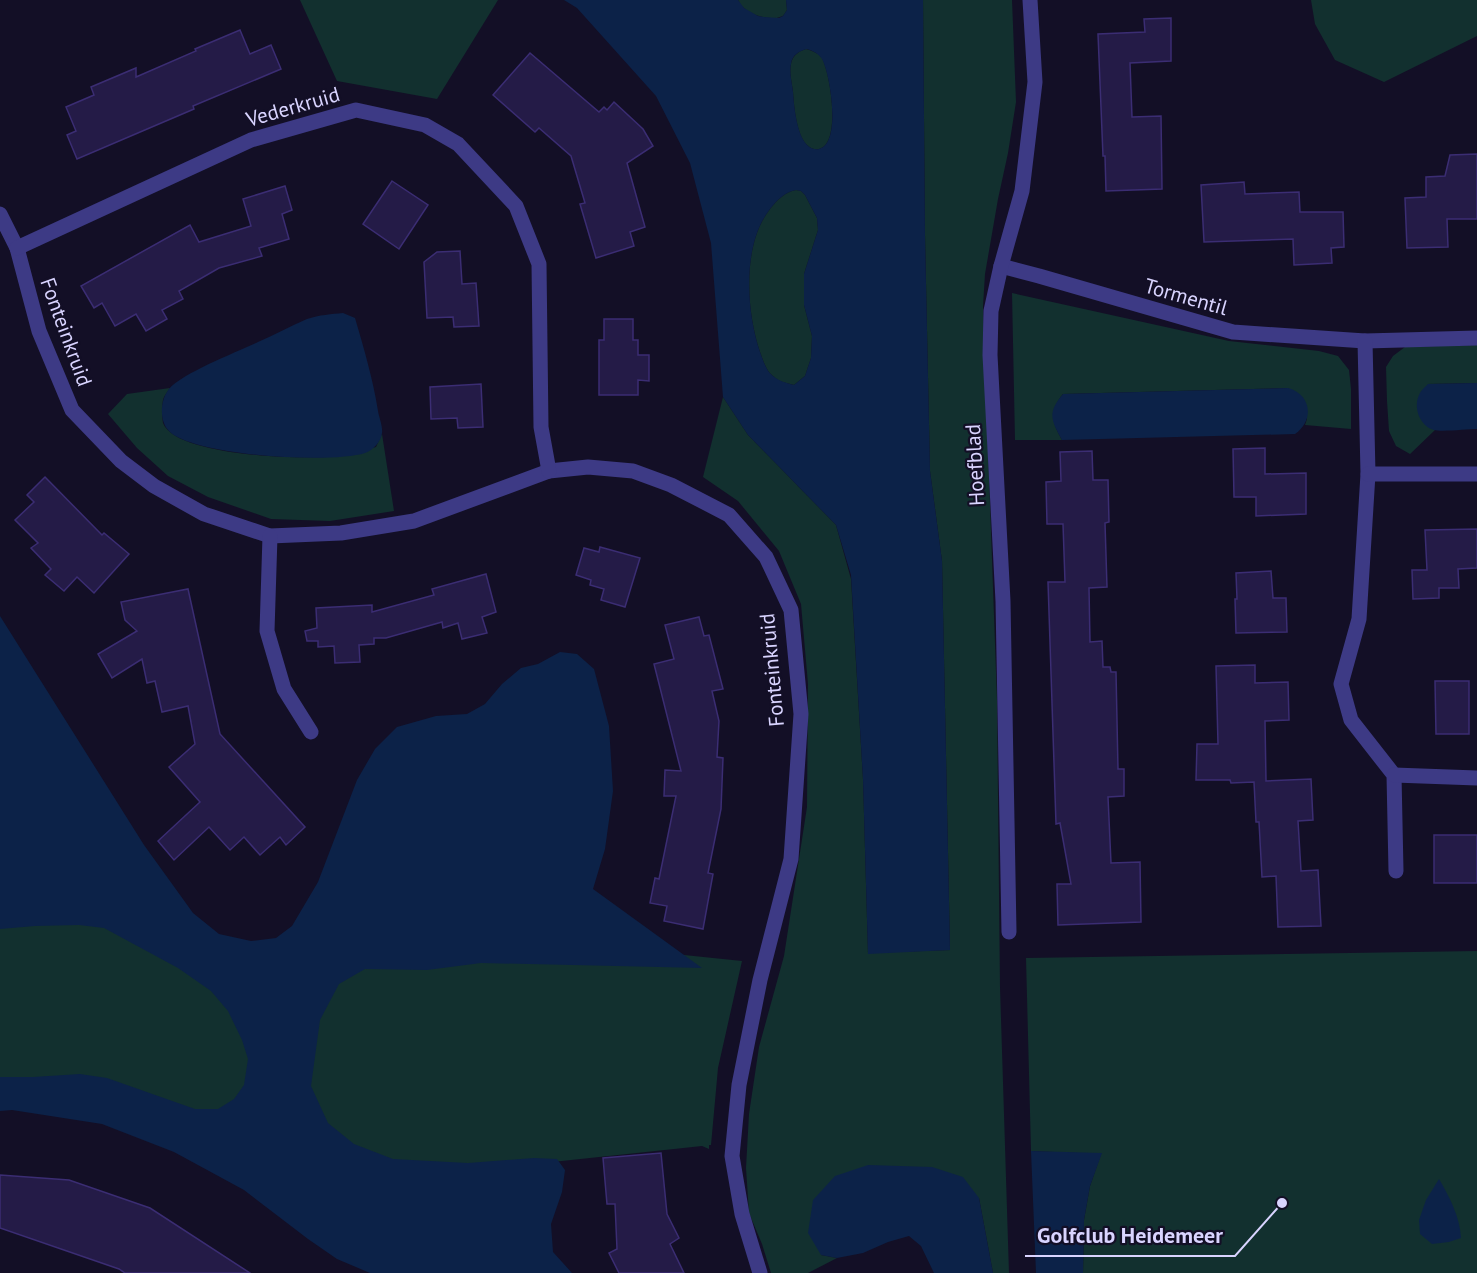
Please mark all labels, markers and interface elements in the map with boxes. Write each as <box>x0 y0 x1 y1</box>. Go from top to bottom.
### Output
street label: Vederkruid <box>242 80 343 133</box>
street label: Tormentil <box>1141 272 1231 321</box>
street label: Fonteinkruid <box>34 274 99 390</box>
street label: Hoefblad <box>959 423 990 507</box>
street label: Fonteinkruid <box>753 612 790 728</box>
callout: Golfclub Heidemeer <box>1025 1216 1235 1256</box>
text: Golfclub Heidemeer <box>1037 1221 1223 1249</box>

